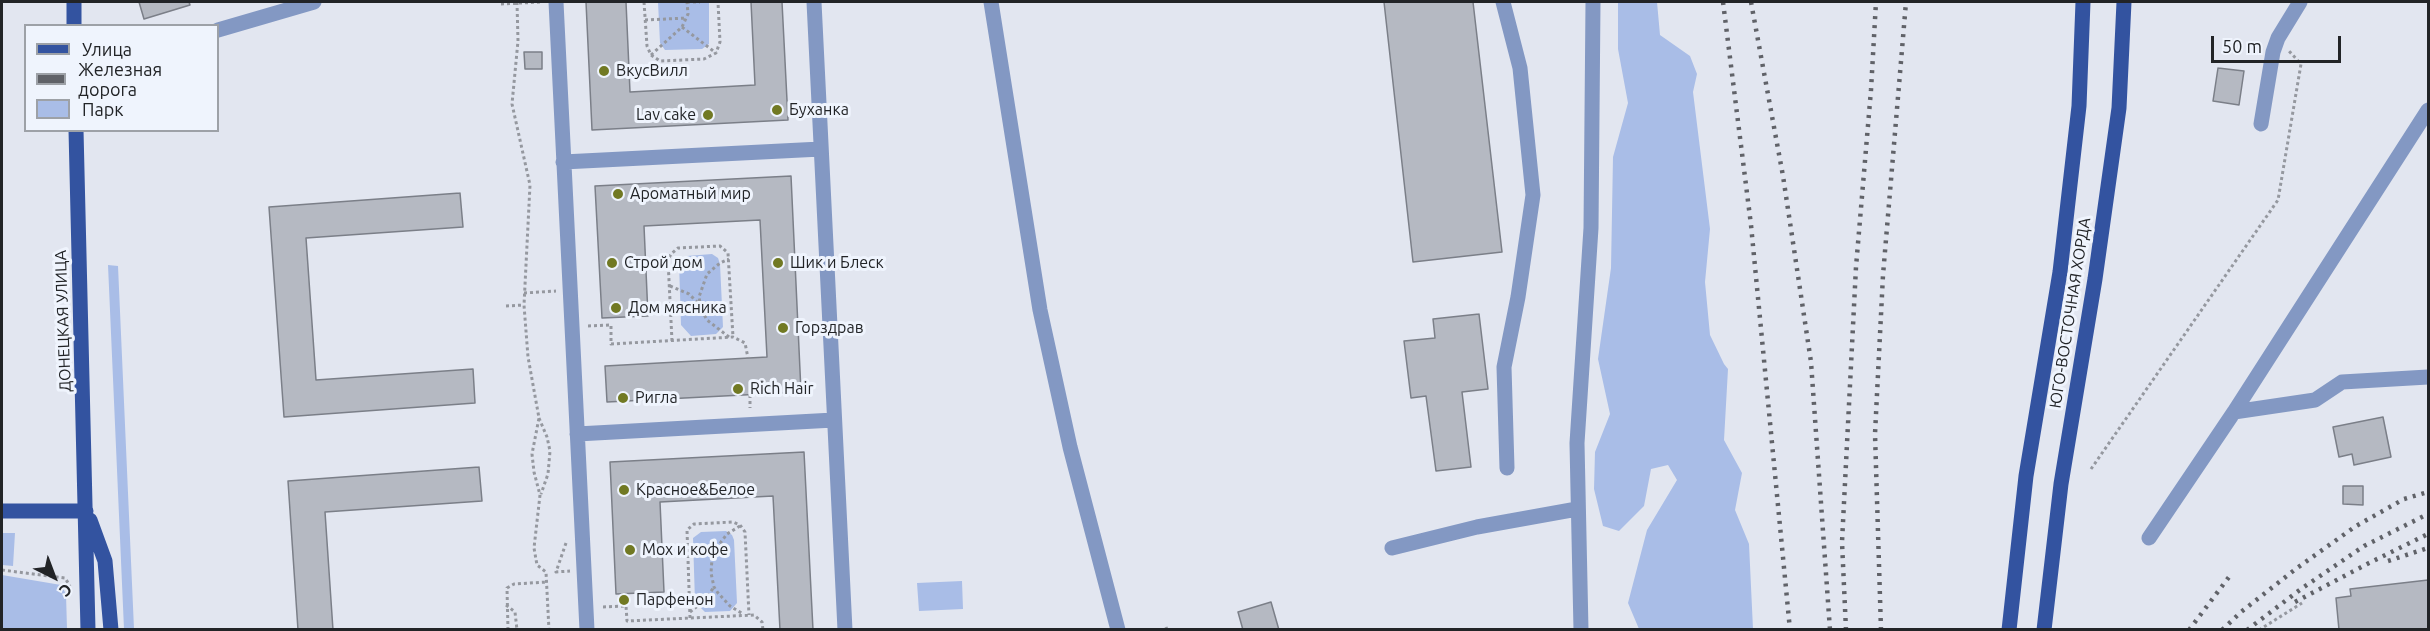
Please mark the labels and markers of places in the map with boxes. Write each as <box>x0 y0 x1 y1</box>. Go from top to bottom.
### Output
place label: ВкусВилл <box>616 61 688 81</box>
marker: ВкусВилл <box>597 64 611 78</box>
place label: Буханка <box>789 100 849 120</box>
marker: Буханка <box>770 103 784 117</box>
place label: Lav cake <box>636 105 696 125</box>
marker: Lav cake <box>701 108 715 122</box>
place label: Ароматный мир <box>630 184 751 204</box>
marker: Ароматный мир <box>611 187 625 201</box>
place label: Строй дом <box>624 253 703 273</box>
place label: Шик и Блеск <box>790 253 884 273</box>
marker: Строй дом <box>605 256 619 270</box>
marker: Шик и Блеск <box>771 256 785 270</box>
place label: Дом мясника <box>628 298 727 318</box>
marker: Дом мясника <box>609 301 623 315</box>
place label: Горздрав <box>795 318 864 338</box>
marker: Горздрав <box>776 321 790 335</box>
place label: Rich Hair <box>750 379 813 399</box>
marker: Rich Hair <box>731 382 745 396</box>
place label: Ригла <box>635 388 678 408</box>
marker: Ригла <box>616 391 630 405</box>
place label: Красное&Белое <box>636 480 755 500</box>
marker: Красное&Белое <box>617 483 631 497</box>
place label: Мох и кофе <box>642 540 728 560</box>
marker: Мох и кофе <box>623 543 637 557</box>
place label: Парфенон <box>636 590 714 610</box>
marker: Парфенон <box>617 593 631 607</box>

